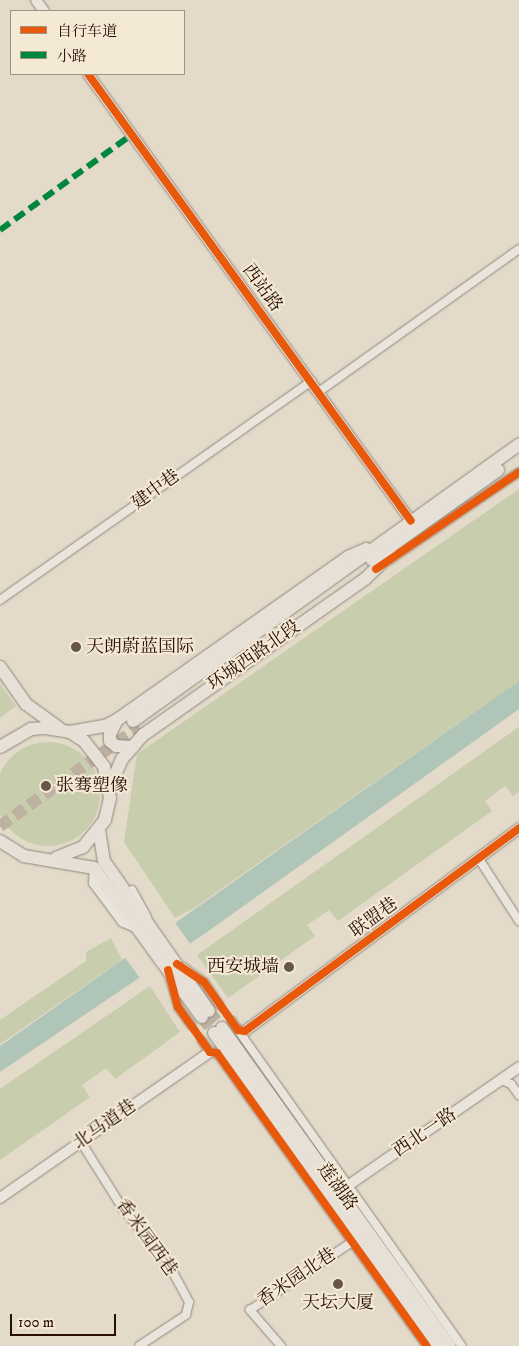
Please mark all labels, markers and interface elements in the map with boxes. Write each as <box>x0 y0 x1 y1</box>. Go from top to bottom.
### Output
legend <box>10 10 185 75</box>
text: 自行车道 <box>57 22 117 41</box>
text: 小路 <box>57 47 87 66</box>
street label: 西站路 <box>237 260 287 316</box>
street label: 建中巷 <box>128 465 184 515</box>
street label: 环城西路北段 <box>204 616 304 696</box>
place label: 天朗蔚蓝国际 <box>86 636 194 658</box>
marker: 天朗蔚蓝国际 <box>70 641 82 653</box>
place label: 张骞塑像 <box>56 775 128 797</box>
marker: 张骞塑像 <box>40 780 52 792</box>
street label: 联盟巷 <box>346 893 402 943</box>
place label: 西安城墙 <box>207 956 279 978</box>
marker: 西安城墙 <box>283 961 295 973</box>
street label: 北马道巷 <box>69 1096 141 1154</box>
street label: 西北一路 <box>389 1104 461 1162</box>
street label: 莲湖路 <box>312 1159 362 1215</box>
street label: 香米园西巷 <box>111 1195 181 1281</box>
street label: 香米园北巷 <box>254 1244 340 1312</box>
marker: 天坛大厦 <box>332 1278 344 1290</box>
place label: 天坛大厦 <box>302 1292 374 1314</box>
scale bar <box>12 1304 119 1336</box>
text: 100 m <box>18 1313 54 1332</box>

